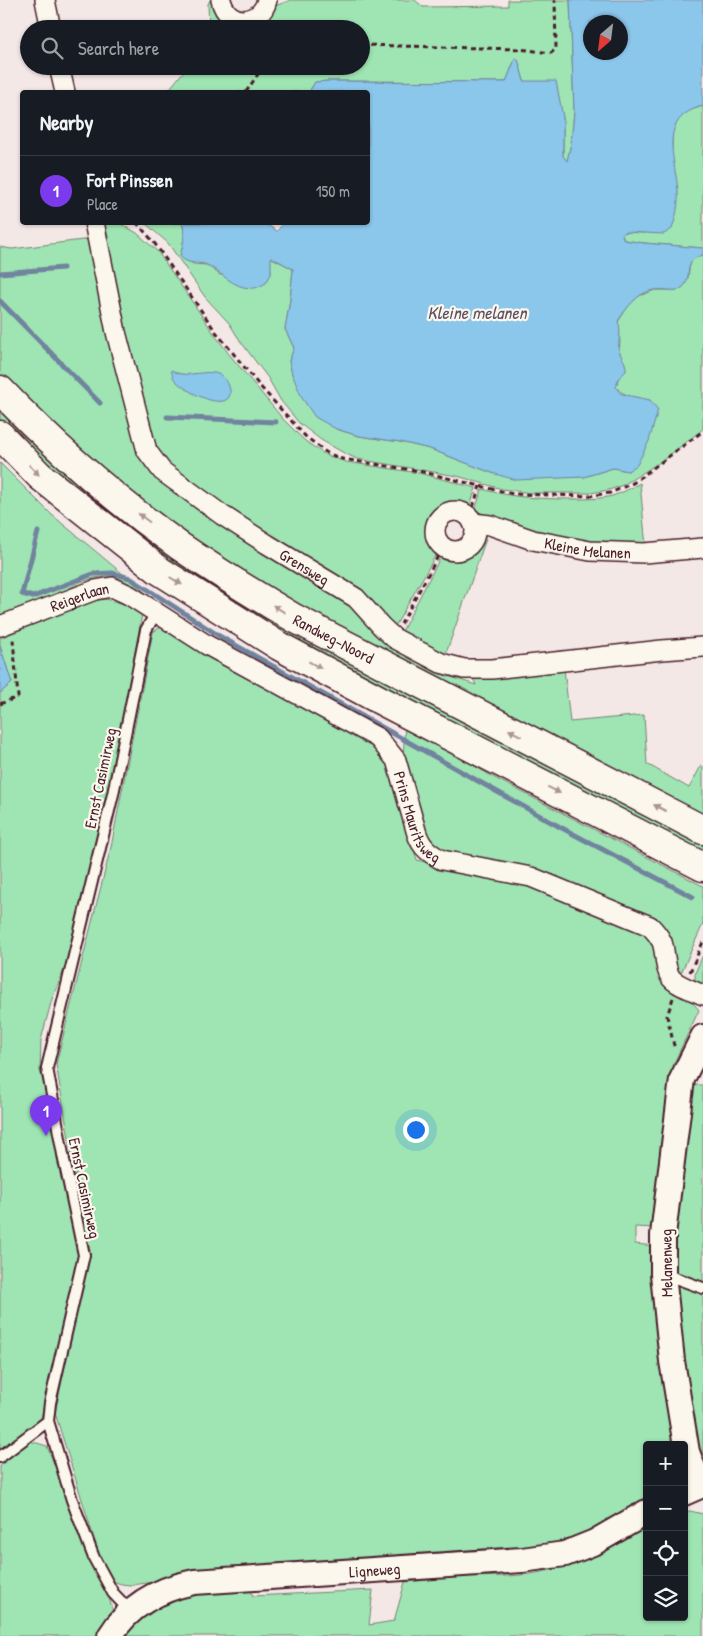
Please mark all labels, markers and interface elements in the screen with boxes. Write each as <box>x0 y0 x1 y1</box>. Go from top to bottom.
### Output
north arrow <box>583 15 628 60</box>
search box <box>20 20 370 75</box>
icon: search <box>38 34 66 62</box>
text: Search here <box>78 35 159 61</box>
text: Nearby <box>40 108 93 137</box>
text: Fort Pinssen <box>87 167 173 193</box>
text: 1 <box>53 180 59 202</box>
text: 150 m <box>316 180 350 202</box>
text: Place <box>87 193 118 215</box>
water label: Kleine melanen <box>427 300 529 325</box>
one-way arrow <box>28 464 40 476</box>
one-way arrow <box>138 513 151 524</box>
street label: Kleine Melanen <box>542 531 631 564</box>
street label: Grensweg <box>276 543 334 590</box>
one-way arrow <box>169 576 182 586</box>
street label: Reigerlaan <box>47 577 111 617</box>
one-way arrow <box>272 604 285 613</box>
street label: Randweg-Noord <box>289 608 378 669</box>
one-way arrow <box>308 661 321 670</box>
street label: Ernst Casimirweg <box>79 726 121 830</box>
one-way arrow <box>508 729 522 737</box>
street label: Prins Mauritsweg <box>389 769 445 868</box>
one-way arrow <box>547 786 561 794</box>
one-way arrow <box>652 804 667 812</box>
pin: 1 <box>30 1095 62 1136</box>
your location <box>403 1117 429 1143</box>
street label: Ernst Casimirweg <box>64 1136 106 1240</box>
street label: Melanenweg <box>654 1229 678 1297</box>
map controls <box>643 1441 688 1621</box>
button: + <box>643 1441 688 1486</box>
button: − <box>643 1486 688 1531</box>
button: locate <box>643 1531 688 1576</box>
street label: Ligneweg <box>348 1557 401 1583</box>
button: layers <box>643 1576 688 1621</box>

